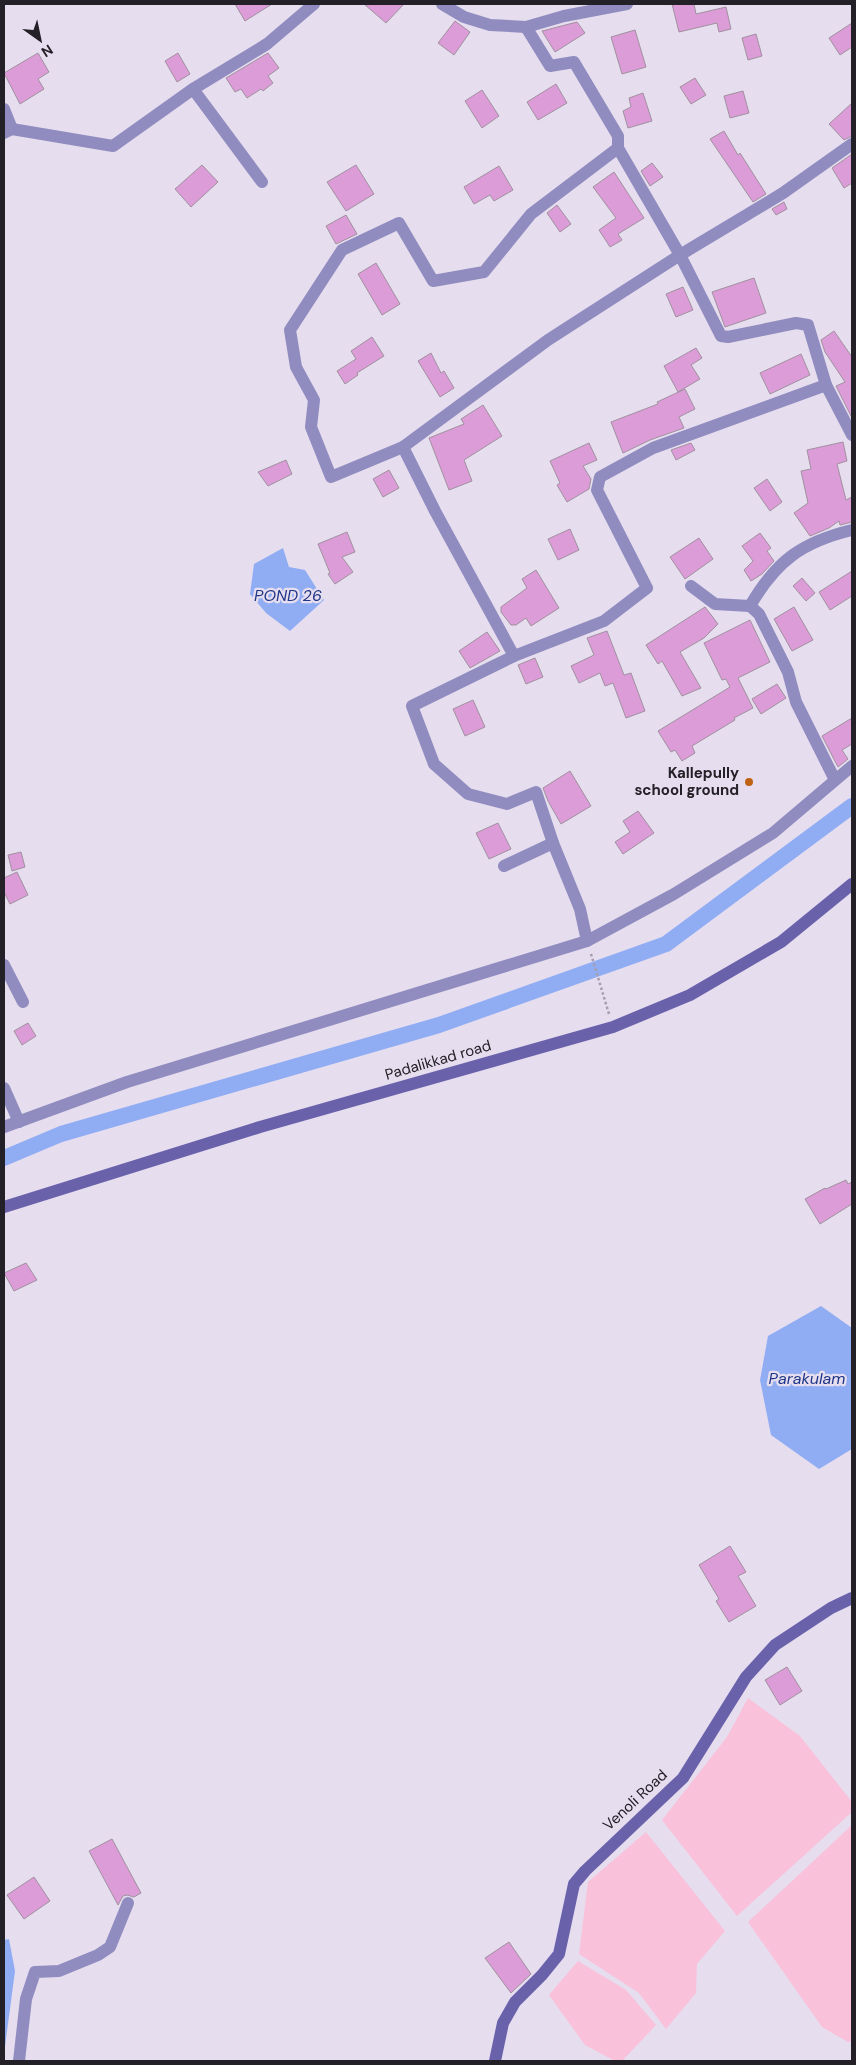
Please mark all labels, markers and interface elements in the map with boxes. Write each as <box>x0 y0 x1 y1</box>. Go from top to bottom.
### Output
north arrow <box>15 15 65 65</box>
text: N <box>38 41 56 61</box>
water label: POND 26 <box>254 585 322 606</box>
place label: Kallepully school ground <box>634 763 739 800</box>
marker: Kallepully school ground <box>743 776 755 788</box>
street label: Padalikkad road <box>383 1035 493 1085</box>
water label: Parakulam <box>769 1368 845 1389</box>
street label: Venoli Road <box>599 1765 671 1835</box>

